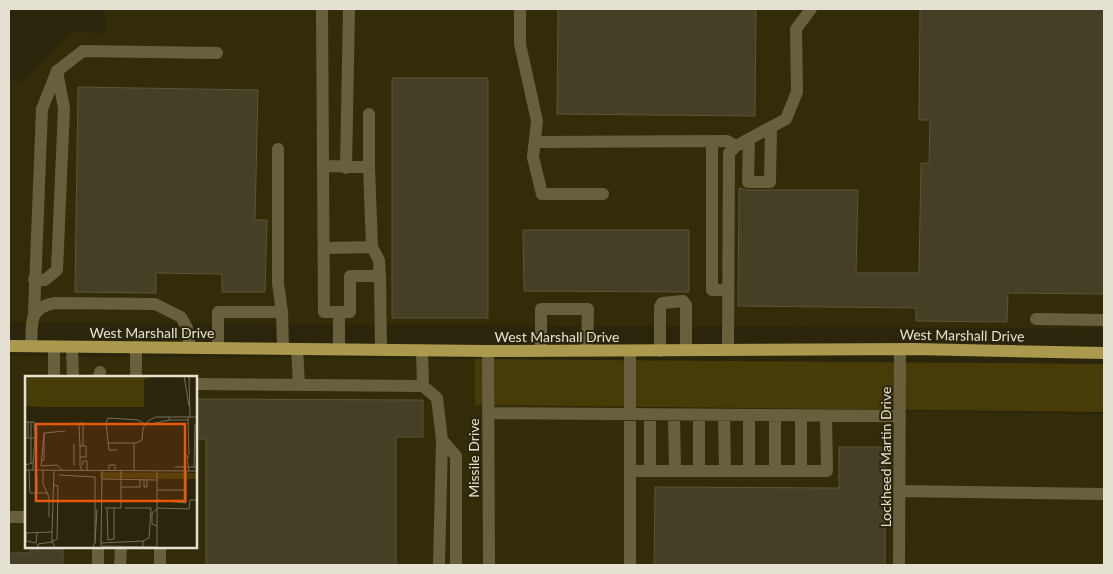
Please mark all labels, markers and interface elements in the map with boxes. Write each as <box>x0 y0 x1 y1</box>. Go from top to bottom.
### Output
street label: West Marshall Drive <box>90 324 214 341</box>
street label: West Marshall Drive <box>899 325 1025 345</box>
street label: West Marshall Drive <box>495 328 619 345</box>
inset map <box>25 376 198 549</box>
street label: Lockheed Martin Drive <box>877 387 894 527</box>
street label: Missile Drive <box>465 418 482 498</box>

